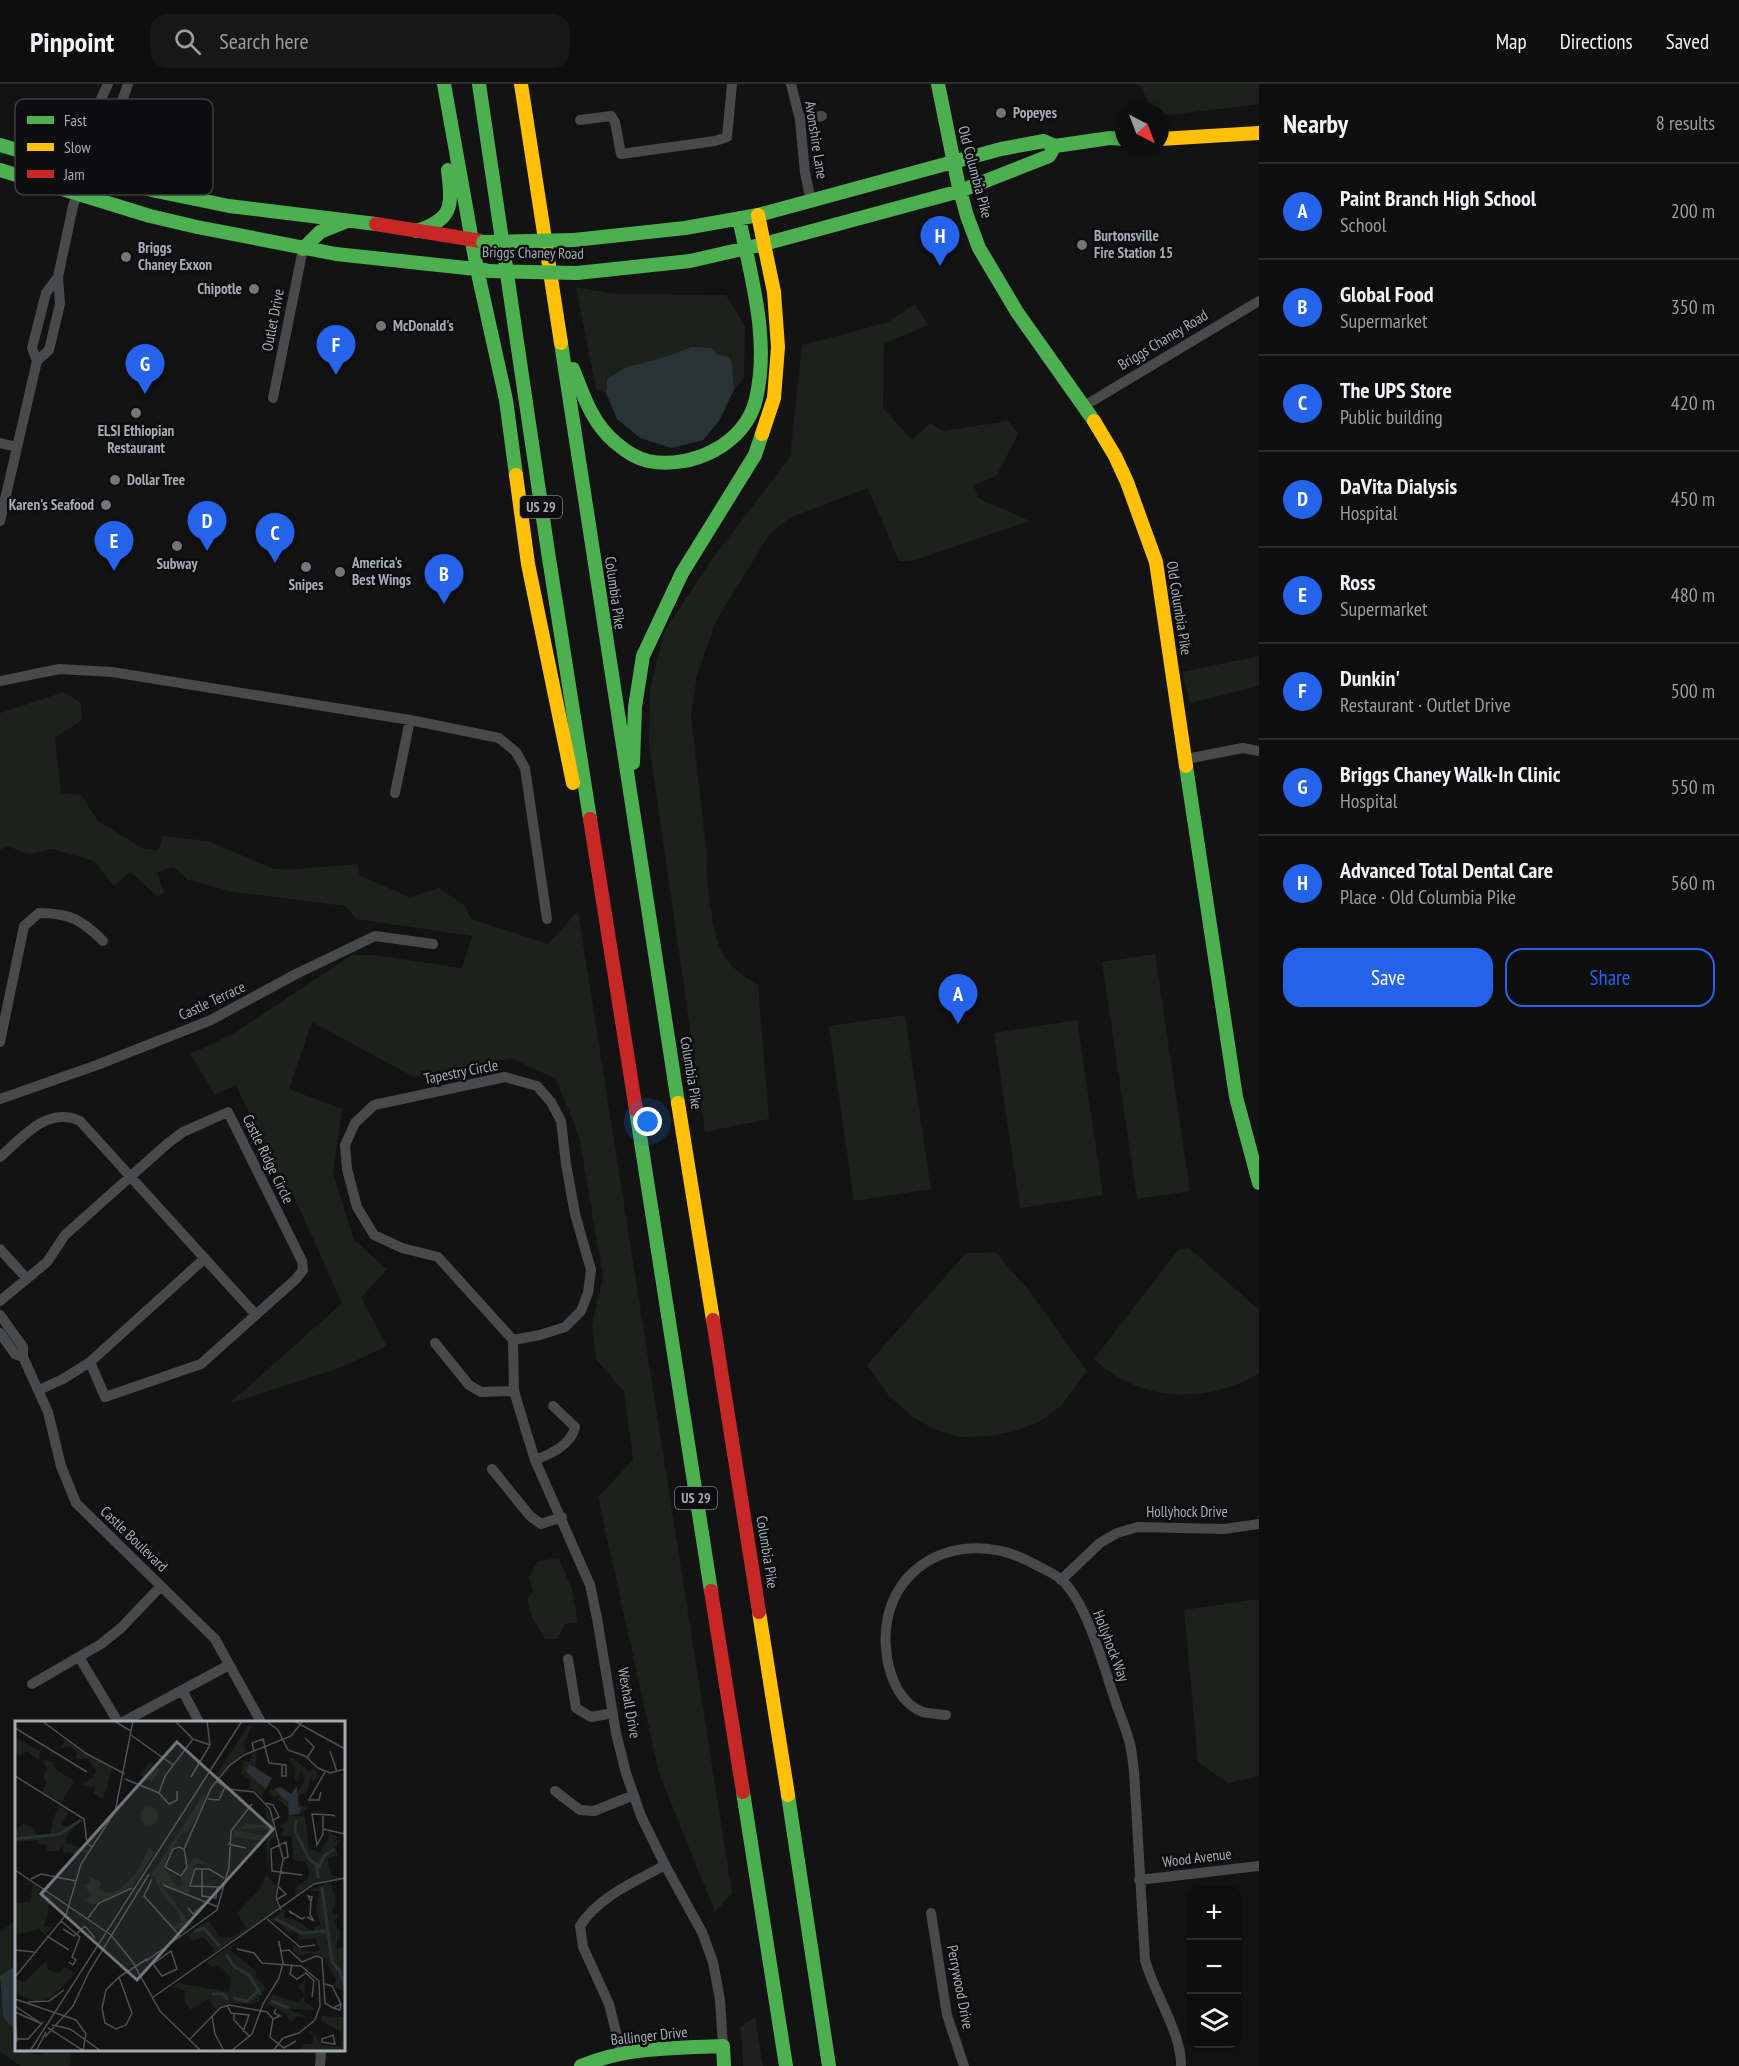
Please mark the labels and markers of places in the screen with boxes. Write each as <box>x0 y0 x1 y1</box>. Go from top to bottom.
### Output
place label: Popeyes <box>1013 103 1057 122</box>
marker: Popeyes <box>994 106 1008 120</box>
pin: H <box>920 216 960 266</box>
place label: Burtonsville Fire Station 15 <box>1094 226 1173 262</box>
place label: Briggs Chaney Exxon <box>138 238 212 274</box>
marker: Burtonsville Fire Station 15 <box>1075 238 1089 252</box>
marker: Briggs Chaney Exxon <box>119 250 133 264</box>
place label: Chipotle <box>197 279 242 298</box>
marker: Chipotle <box>247 282 261 296</box>
place label: McDonald's <box>393 316 454 335</box>
marker: McDonald's <box>374 319 388 333</box>
pin: F <box>316 326 356 375</box>
pin: G <box>126 344 164 394</box>
marker: ELSI Ethiopian Restaurant <box>129 406 143 420</box>
place label: ELSI Ethiopian Restaurant <box>98 421 175 457</box>
place label: Dollar Tree <box>127 470 185 489</box>
marker: Dollar Tree <box>108 473 122 487</box>
place label: Karen's Seafood <box>9 495 94 514</box>
marker: Karen's Seafood <box>99 498 113 512</box>
pin: D <box>188 502 226 551</box>
pin: C <box>256 514 294 563</box>
pin: E <box>94 522 134 571</box>
marker: Subway <box>170 539 184 553</box>
place label: America's Best Wings <box>351 553 411 589</box>
place label: Subway <box>157 554 198 573</box>
pin: B <box>424 554 464 604</box>
marker: Snipes <box>299 560 313 574</box>
marker: America's Best Wings <box>333 565 347 579</box>
place label: Snipes <box>288 575 324 594</box>
pin: A <box>938 974 978 1024</box>

